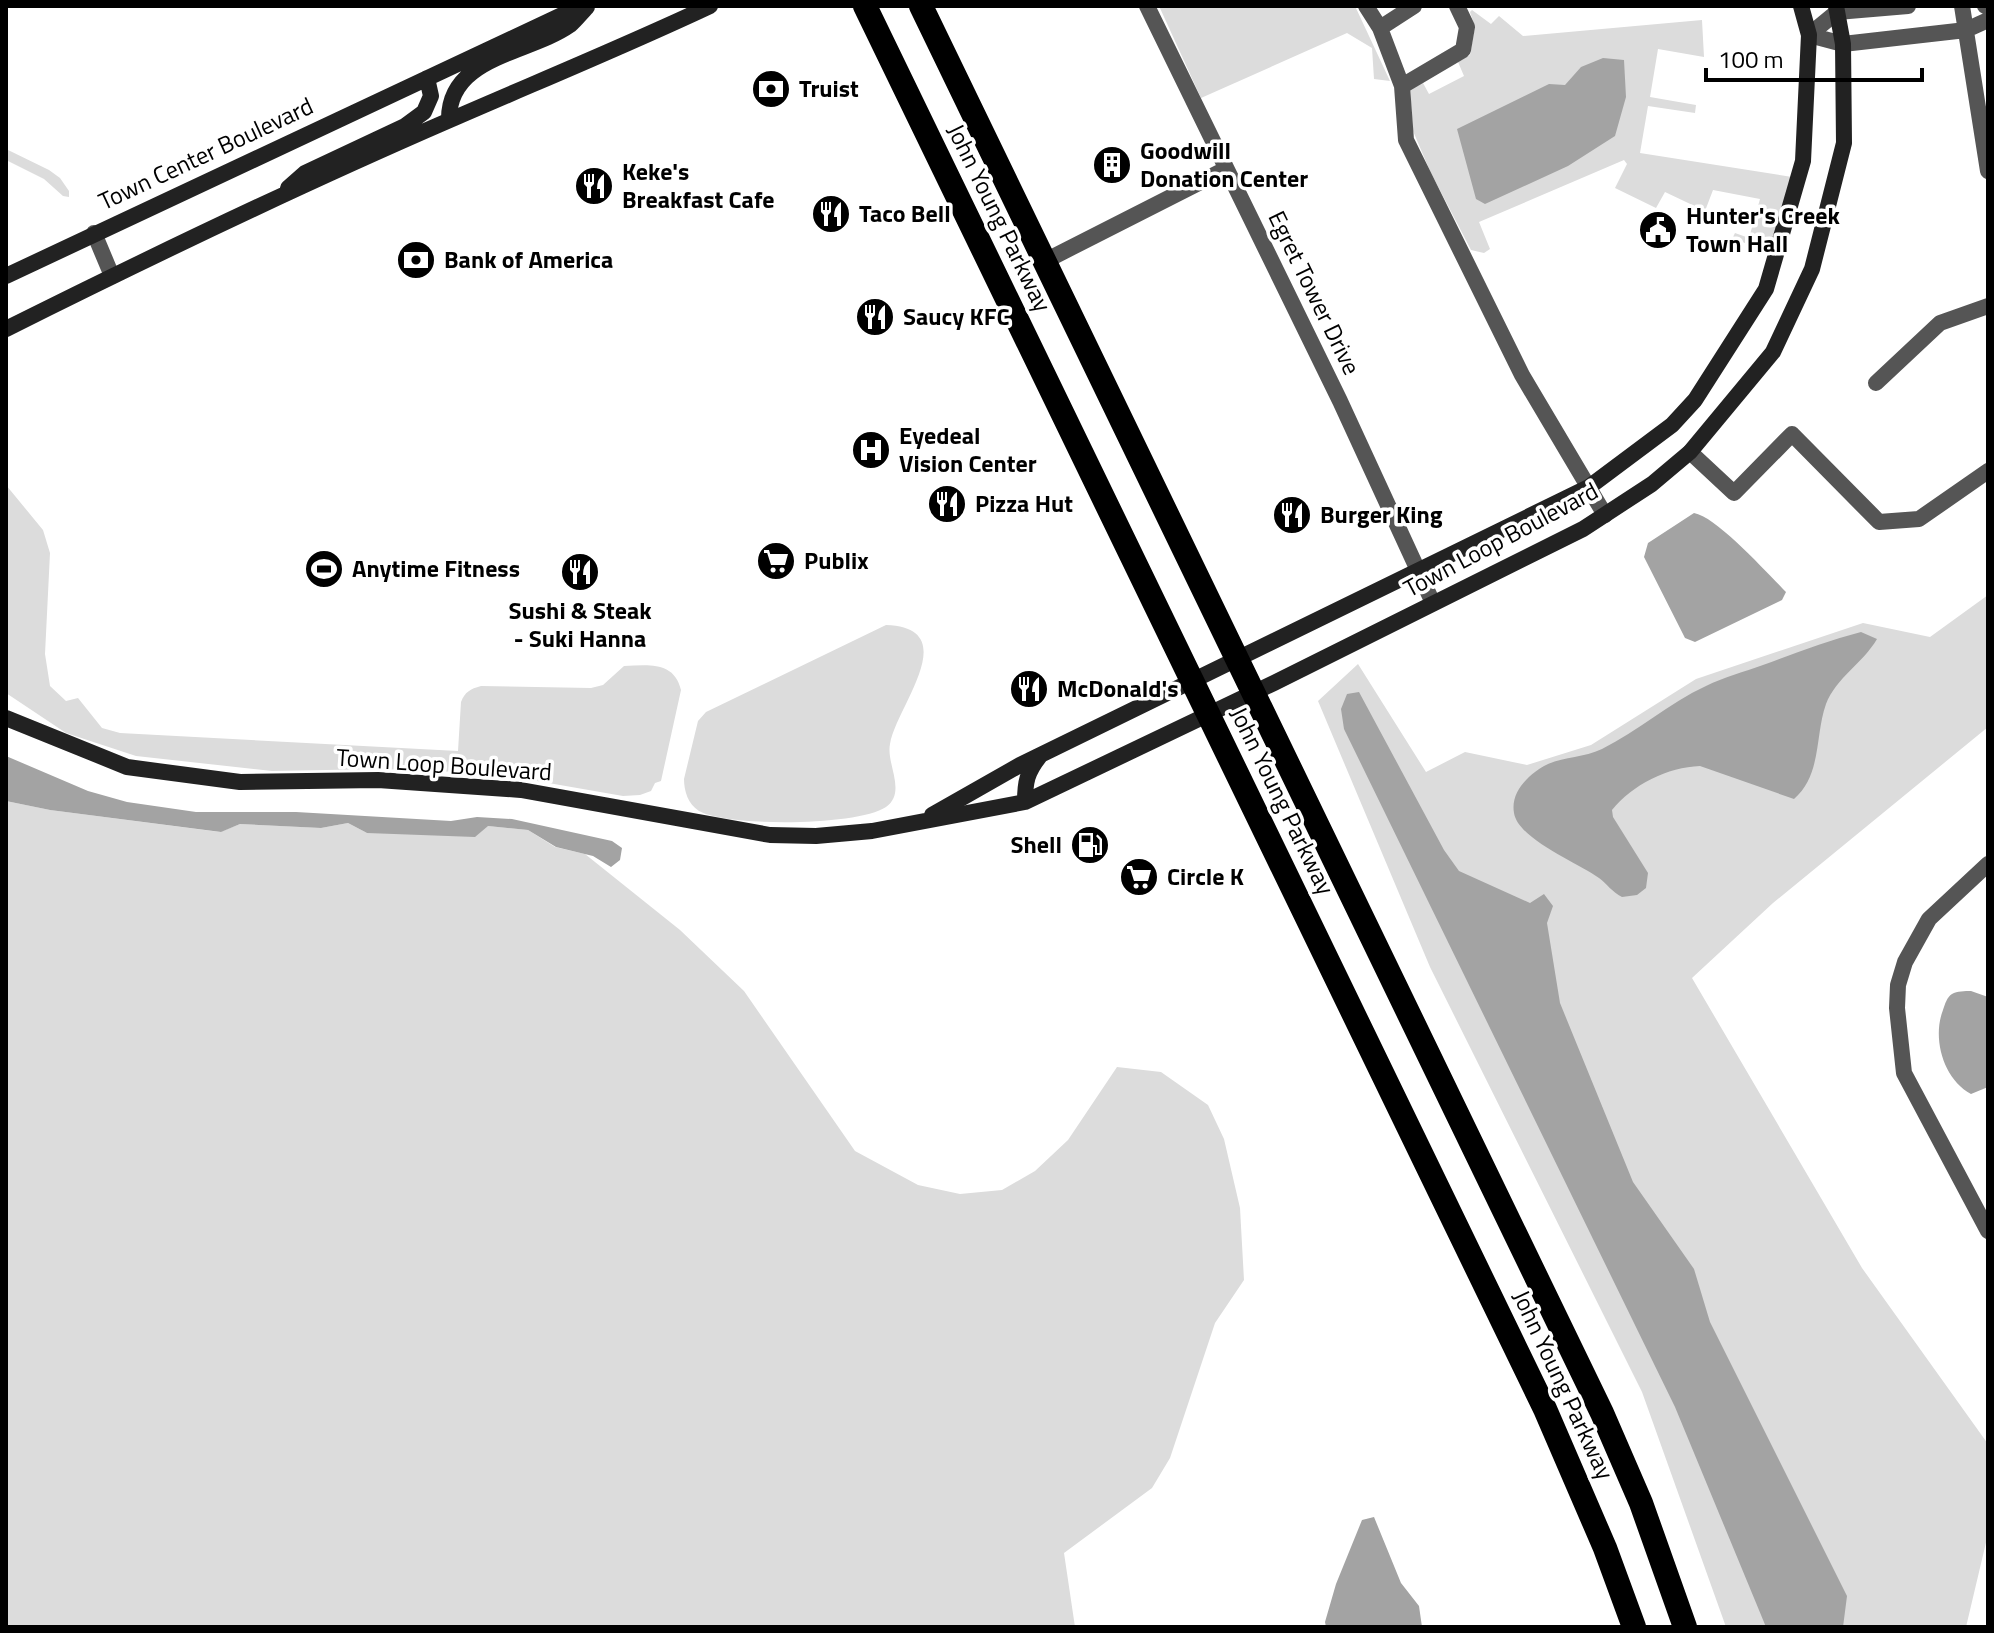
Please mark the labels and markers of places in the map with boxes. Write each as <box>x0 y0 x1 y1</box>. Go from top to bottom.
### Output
bank icon: Truist <box>750 68 792 110</box>
place label: Truist <box>799 70 859 106</box>
place label: Goodwill Donation Center <box>1140 132 1308 196</box>
building icon: Goodwill Donation Center <box>1091 144 1133 186</box>
place label: Keke's Breakfast Cafe <box>622 153 775 217</box>
restaurant icon: Keke's Breakfast Cafe <box>573 165 615 207</box>
restaurant icon: Taco Bell <box>810 193 852 235</box>
place label: Taco Bell <box>859 195 951 231</box>
place label: Hunter's Creek Town Hall <box>1686 197 1840 261</box>
public building icon: Hunter's Creek Town Hall <box>1637 209 1679 251</box>
bank icon: Bank of America <box>395 239 437 281</box>
place label: Bank of America <box>444 241 613 277</box>
restaurant icon: Saucy KFC <box>854 296 896 338</box>
place label: Saucy KFC <box>903 298 1010 334</box>
place label: Eyedeal Vision Center <box>899 417 1037 481</box>
hospital icon: Eyedeal Vision Center <box>850 429 892 471</box>
restaurant icon: Pizza Hut <box>926 483 968 525</box>
place label: Pizza Hut <box>975 485 1073 521</box>
restaurant icon: Burger King <box>1271 494 1313 536</box>
place label: Burger King <box>1320 496 1443 532</box>
supermarket icon: Publix <box>755 540 797 582</box>
place label: Publix <box>804 542 869 578</box>
sports icon: Anytime Fitness <box>303 548 345 590</box>
place label: Anytime Fitness <box>352 550 520 586</box>
restaurant icon: Sushi & Steak - Suki Hanna <box>559 551 601 593</box>
place label: Sushi & Steak - Suki Hanna <box>508 592 652 656</box>
restaurant icon: McDonald's <box>1008 668 1050 710</box>
place label: McDonald's <box>1057 670 1179 706</box>
fuel station icon: Shell <box>1069 824 1111 866</box>
place label: Shell <box>1010 826 1062 862</box>
supermarket icon: Circle K <box>1118 856 1160 898</box>
place label: Circle K <box>1167 858 1244 894</box>

